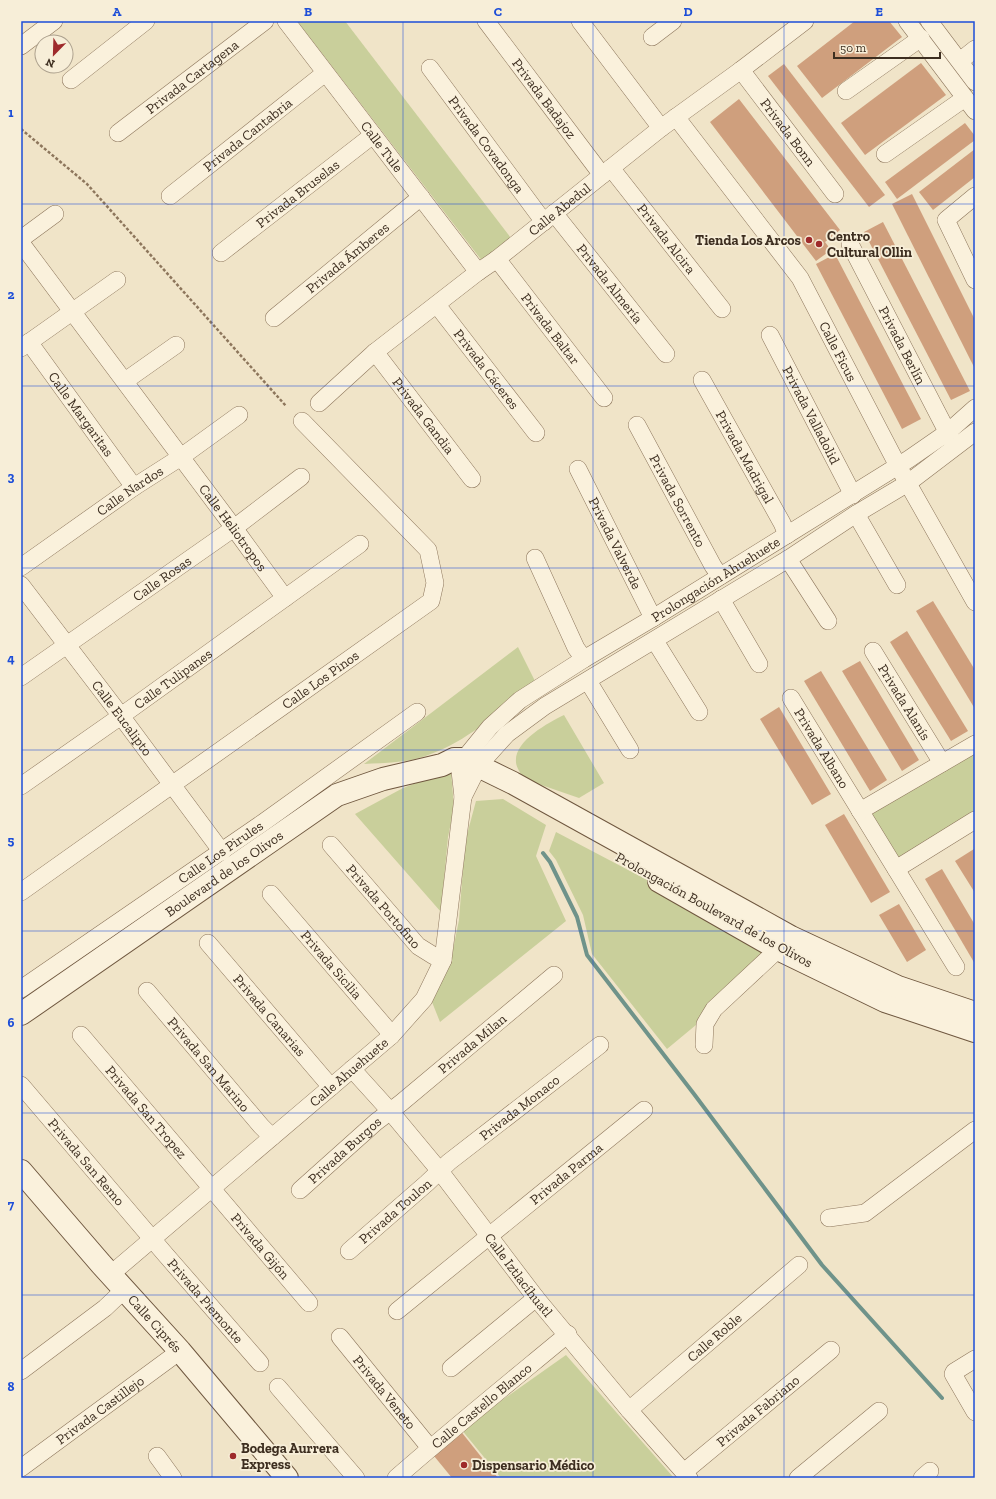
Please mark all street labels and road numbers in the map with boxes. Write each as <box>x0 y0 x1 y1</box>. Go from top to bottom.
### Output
street label: Privada Cartagena <box>142 36 242 117</box>
street label: Privada Badajoz <box>509 55 580 142</box>
street label: Privada Covadonga <box>445 92 528 196</box>
street label: Privada Cantabria <box>200 94 296 175</box>
street label: Privada Bonn <box>757 95 819 170</box>
street label: Calle Tule <box>357 118 407 176</box>
street label: Privada Bruselas <box>253 156 343 231</box>
street label: Calle Abedul <box>525 179 594 239</box>
street label: Privada Alcira <box>634 200 700 277</box>
street label: Privada Ámberes <box>302 218 392 297</box>
street label: Privada Almería <box>573 240 647 327</box>
street label: Privada Baltar <box>518 289 584 368</box>
street label: Privada Berlín <box>875 303 930 387</box>
street label: Calle Ficus <box>816 319 861 384</box>
street label: Privada Cáceres <box>450 326 523 413</box>
street label: Privada Valladolid <box>779 363 844 467</box>
street label: Calle Margaritas <box>45 368 118 460</box>
street label: Privada Gandia <box>389 374 458 458</box>
street label: Privada Madrigal <box>712 407 778 507</box>
street label: Privada Sorrento <box>646 451 710 550</box>
street label: Calle Nardos <box>93 462 166 519</box>
street label: Calle Heliotropos <box>196 481 271 574</box>
street label: Privada Valverde <box>585 494 646 592</box>
street label: Prolongación Ahuehuete <box>648 533 783 626</box>
street label: Calle Rosas <box>129 552 195 605</box>
street label: Calle Tulipanes <box>130 645 215 712</box>
street label: Calle Los Pinos <box>278 646 362 713</box>
street label: Privada Alanís <box>875 661 934 743</box>
street label: Calle Eucalipto <box>88 677 156 759</box>
street label: Privada Albano <box>791 705 853 792</box>
street label: Calle Los Pirules <box>175 817 266 887</box>
street label: Boulevard de los Olivos <box>162 827 286 920</box>
street label: Prolongación Boulevard de los Olivos <box>612 849 816 971</box>
street label: Privada Portofino <box>343 861 425 952</box>
street label: Privada Sicilia <box>297 927 366 1003</box>
street label: Privada Canarias <box>230 971 309 1060</box>
street label: Privada Milan <box>434 1010 510 1077</box>
street label: Privada San Marino <box>164 1014 254 1115</box>
street label: Calle Ahuehuete <box>306 1033 392 1110</box>
street label: Privada San Tropez <box>102 1062 191 1162</box>
street label: Privada Monaco <box>476 1071 563 1144</box>
street label: Privada Burgos <box>305 1113 385 1187</box>
street label: Privada San Remo <box>45 1115 128 1209</box>
street label: Privada Parma <box>526 1139 606 1208</box>
street label: Privada Toulon <box>355 1175 435 1247</box>
street label: Privada Gijón <box>228 1209 293 1283</box>
street label: Calle Iztlacíhuatl <box>481 1229 557 1320</box>
street label: Privada Piemonte <box>164 1255 248 1347</box>
street label: Calle Ciprés <box>124 1291 186 1356</box>
street label: Calle Roble <box>683 1309 745 1365</box>
street label: Privada Veneto <box>350 1352 420 1433</box>
street label: Calle Castello Blanco <box>428 1359 535 1452</box>
street label: Privada Fabriano <box>713 1371 803 1450</box>
street label: Privada Castillejo <box>53 1372 147 1448</box>

